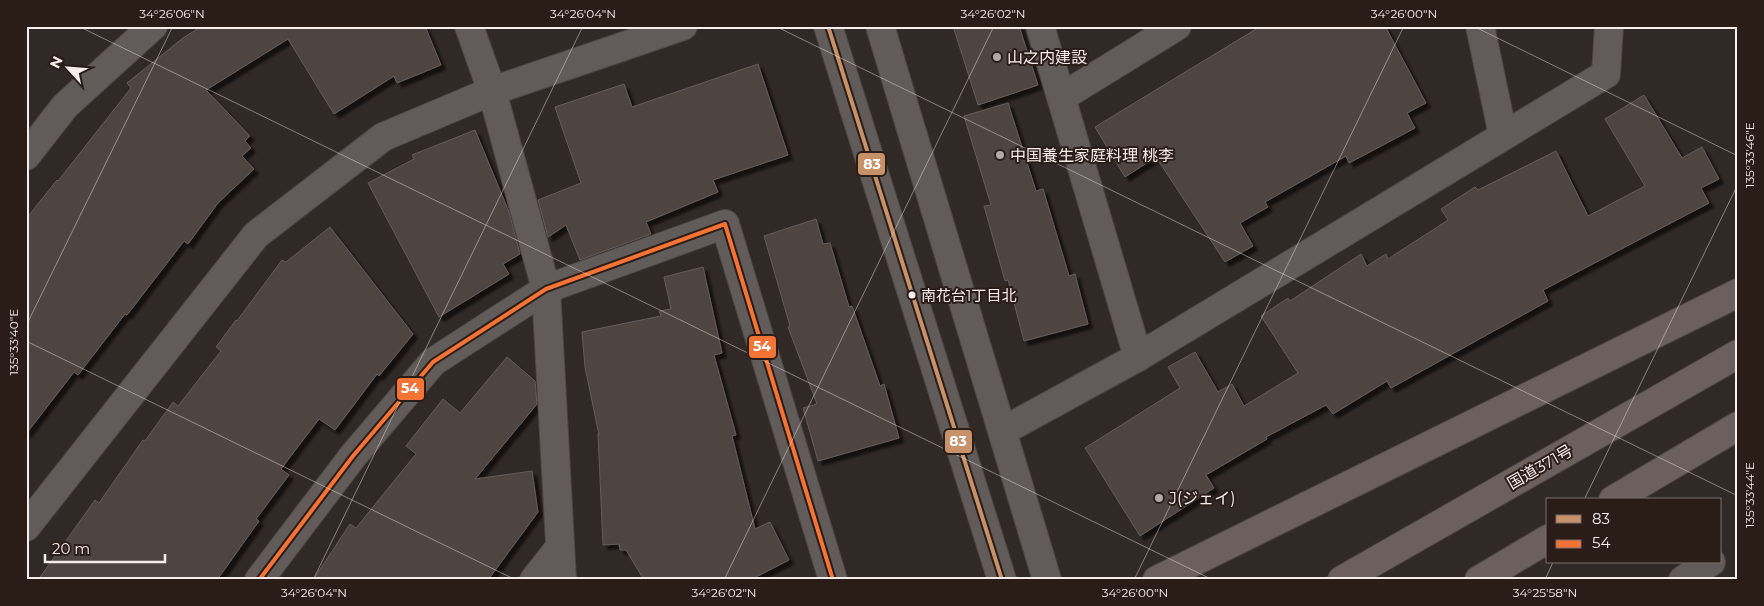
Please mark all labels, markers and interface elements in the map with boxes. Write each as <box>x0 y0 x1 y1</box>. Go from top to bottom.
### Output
text: 34°26'06"N <box>139 6 205 21</box>
text: 34°26'04"N <box>550 6 616 21</box>
text: 34°26'02"N <box>960 6 1026 21</box>
text: 34°26'00"N <box>1371 6 1437 21</box>
north arrow <box>42 42 92 92</box>
place label: 山之内建設 <box>1007 48 1087 67</box>
marker: 山之内建設 <box>991 51 1003 63</box>
text: N <box>46 53 67 71</box>
text: 135°33'46"E <box>1742 122 1757 188</box>
place label: 中国養生家庭料理 桃李 <box>1010 146 1174 165</box>
marker: 中国養生家庭料理 桃李 <box>994 149 1006 161</box>
line badge: 83 <box>857 152 886 176</box>
text: 83 <box>863 155 881 173</box>
place label: 南花台1丁目北 <box>921 286 1016 305</box>
marker: 南花台1丁目北 <box>907 290 917 300</box>
text: 135°33'40"E <box>6 309 21 375</box>
line badge: 54 <box>748 335 777 359</box>
text: 54 <box>753 337 771 355</box>
line badge: 54 <box>396 377 425 401</box>
text: 54 <box>401 379 419 397</box>
line badge: 83 <box>944 429 973 454</box>
text: 83 <box>949 432 967 450</box>
street label: 国道371号 <box>1504 441 1576 493</box>
text: 135°33'44"E <box>1742 462 1757 528</box>
place label: J(ジェイ) <box>1168 489 1236 508</box>
marker: J(ジェイ) <box>1153 492 1165 504</box>
legend <box>1546 498 1722 564</box>
text: 83 <box>1592 509 1610 528</box>
scale bar <box>45 531 165 563</box>
text: 54 <box>1592 533 1610 552</box>
text: 20 m <box>52 539 90 558</box>
text: 34°26'04"N <box>281 585 347 600</box>
text: 34°26'02"N <box>691 585 757 600</box>
text: 34°26'00"N <box>1102 585 1168 600</box>
text: 34°25'58"N <box>1513 585 1577 600</box>

